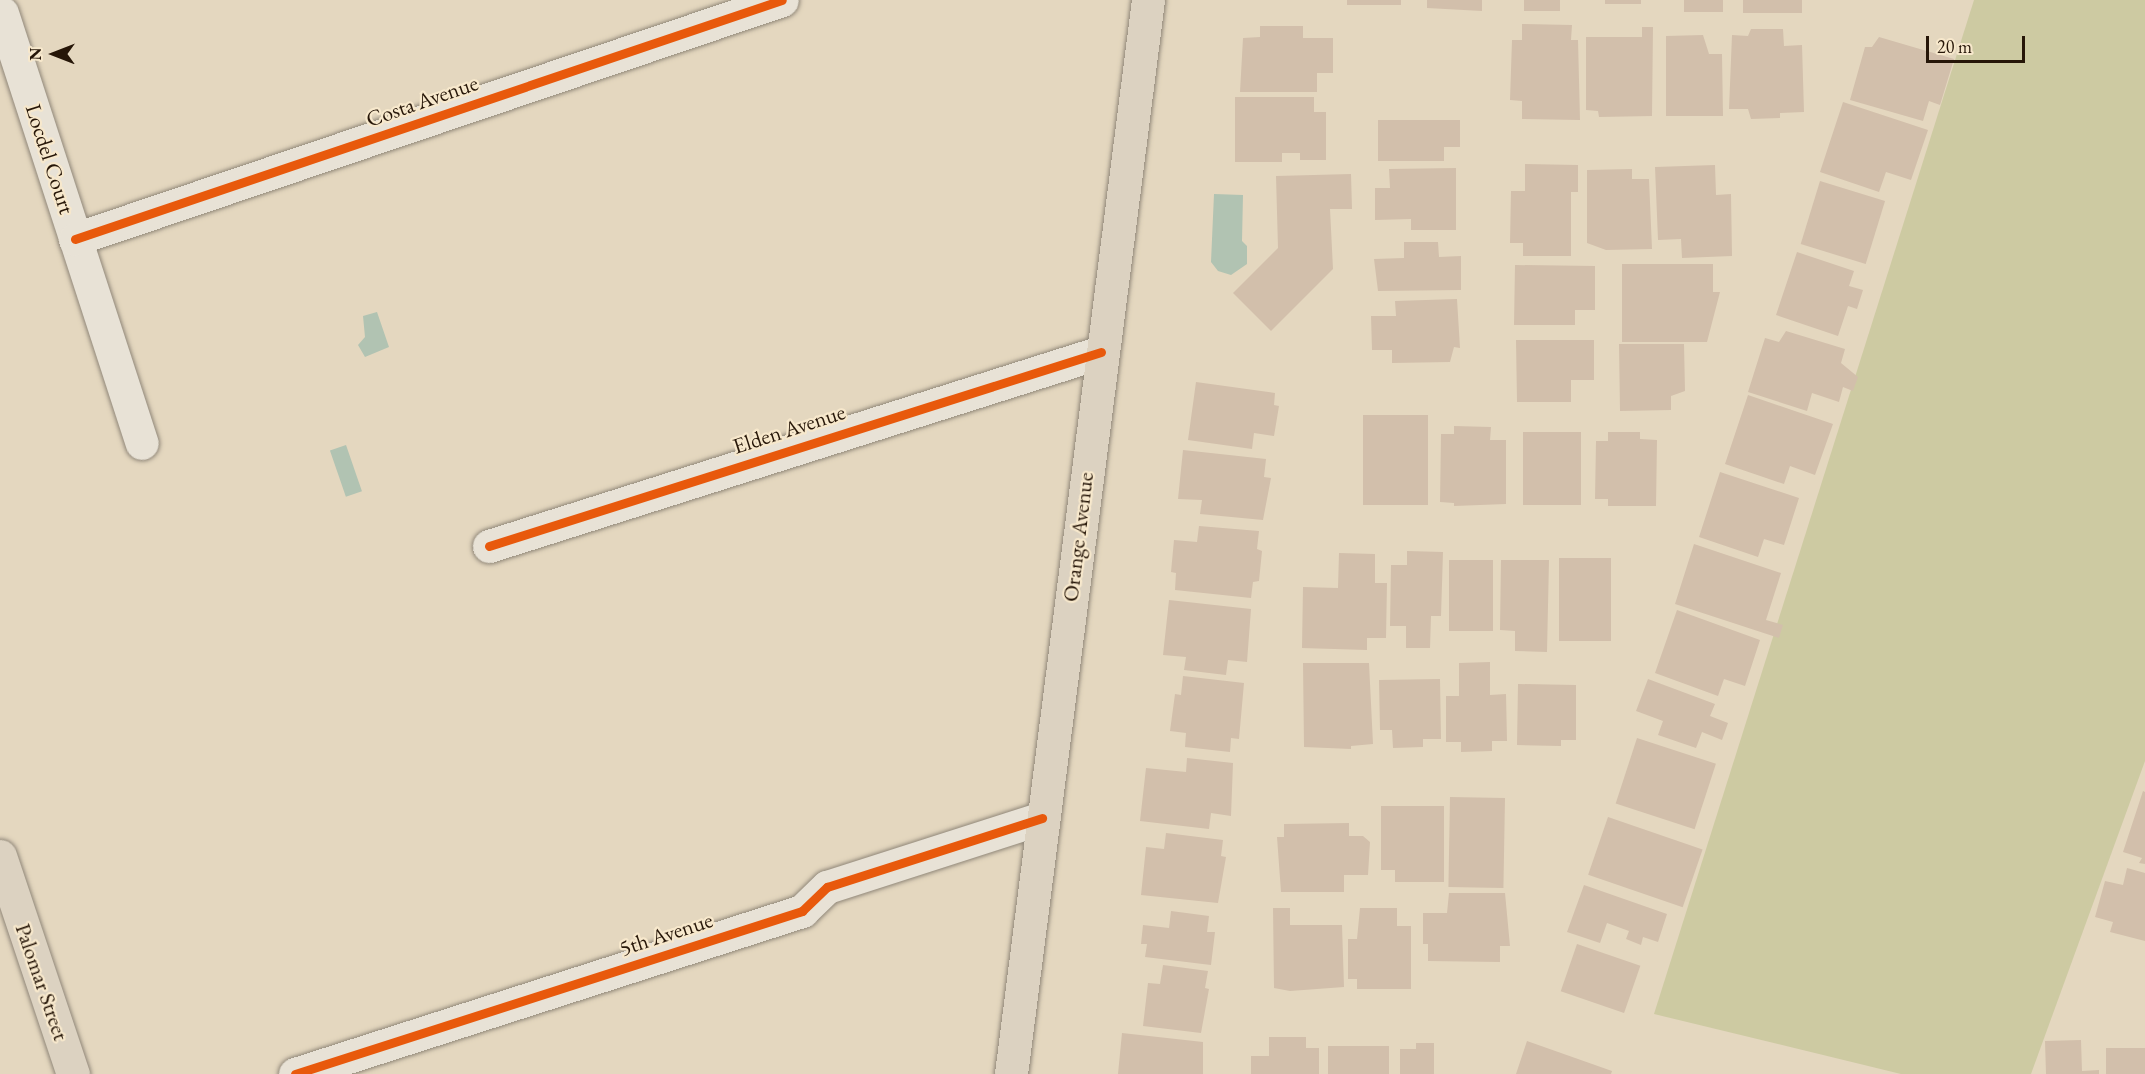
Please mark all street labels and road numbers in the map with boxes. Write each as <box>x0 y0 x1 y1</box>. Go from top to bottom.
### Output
street label: Costa Avenue <box>362 69 482 133</box>
street label: Locdel Court <box>20 101 80 217</box>
street label: Elden Avenue <box>729 398 849 460</box>
street label: Orange Avenue <box>1057 471 1099 603</box>
street label: 5th Avenue <box>616 907 716 961</box>
street label: Palomar Street <box>10 920 74 1044</box>

